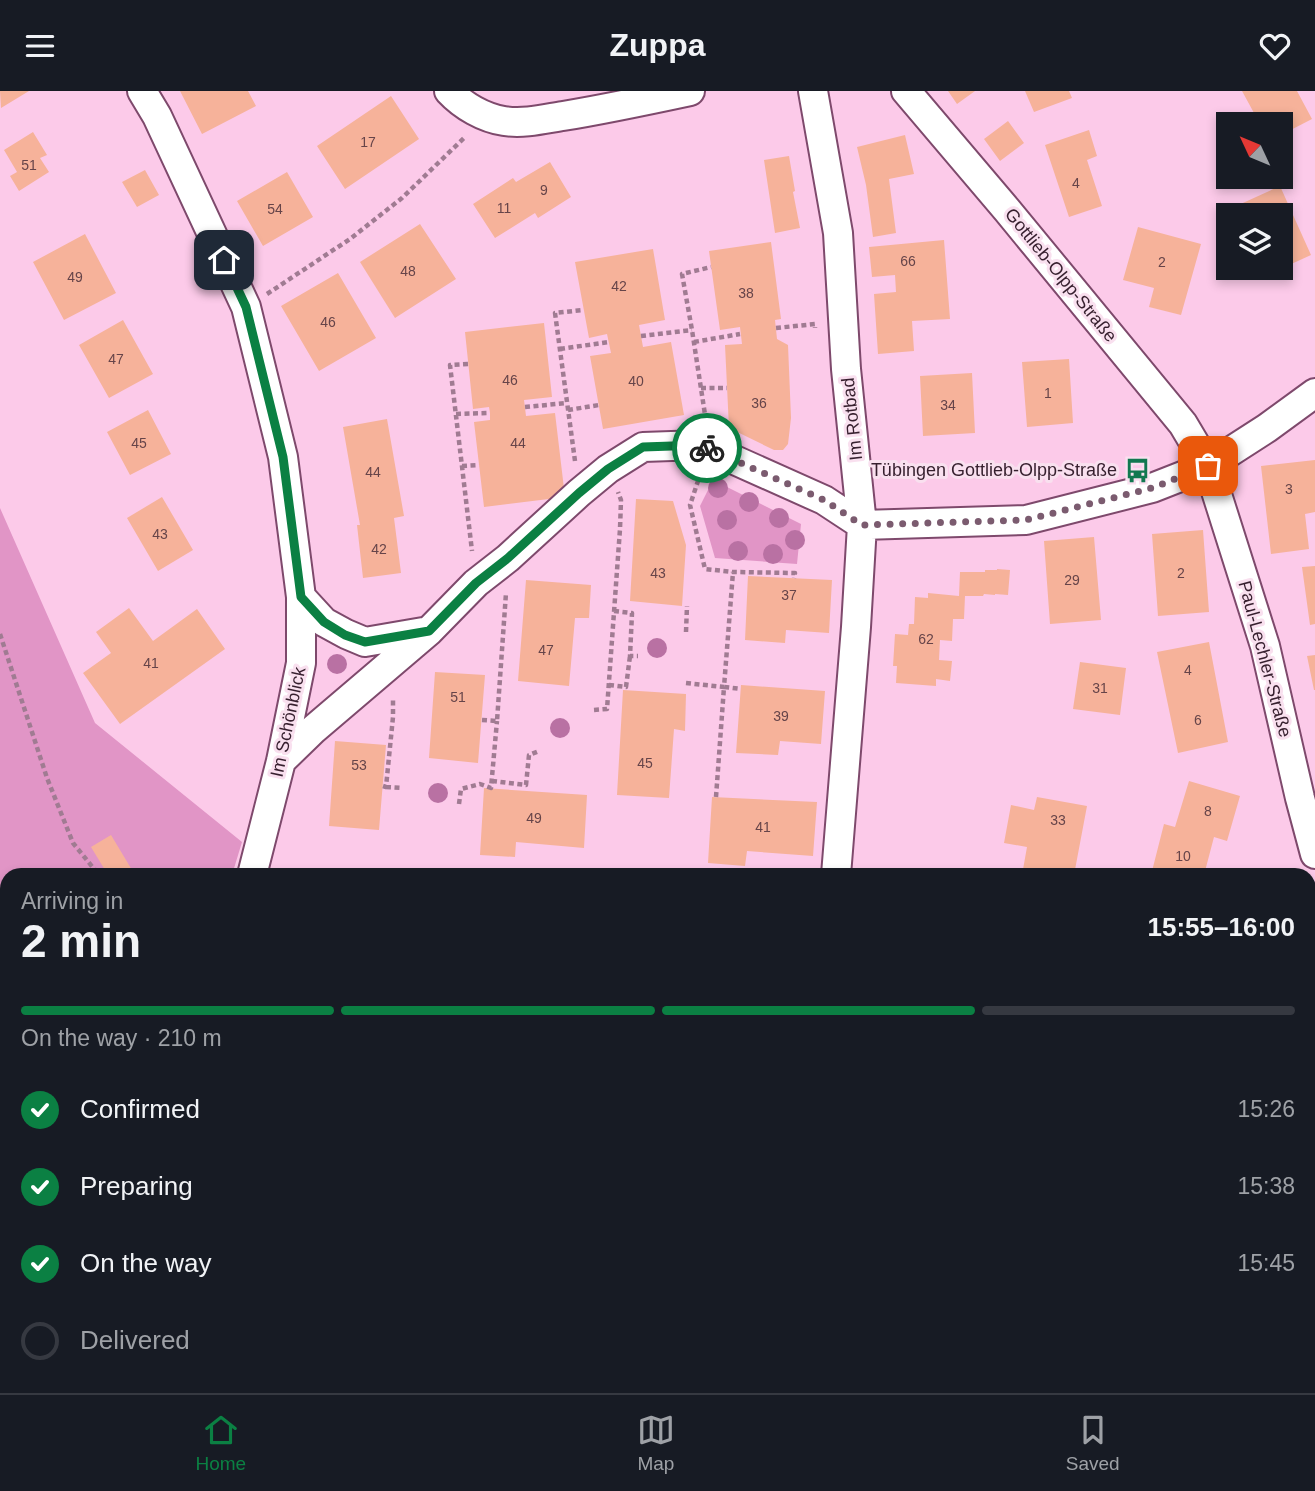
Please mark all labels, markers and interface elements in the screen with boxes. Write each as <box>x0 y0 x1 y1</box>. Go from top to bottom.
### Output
icon: menu <box>21 27 59 65</box>
text: Zuppa <box>610 27 705 63</box>
icon: heart <box>1256 27 1294 65</box>
north arrow <box>1216 112 1293 189</box>
map controls <box>1216 112 1293 280</box>
house number: 17 <box>360 134 376 150</box>
house number: 51 <box>21 157 37 173</box>
house number: 4 <box>1072 175 1080 191</box>
house number: 9 <box>540 182 548 198</box>
house number: 11 <box>497 200 511 216</box>
house number: 54 <box>267 201 283 217</box>
button: layers <box>1216 203 1293 280</box>
street label: Gottlieb-Olpp-Straße <box>1001 204 1121 346</box>
pin <box>194 230 254 290</box>
icon: home <box>205 241 243 279</box>
house number: 66 <box>900 253 916 269</box>
house number: 2 <box>1158 254 1166 270</box>
house number: 48 <box>400 263 416 279</box>
house number: 49 <box>67 269 83 285</box>
house number: 42 <box>611 278 627 294</box>
house number: 38 <box>738 285 754 301</box>
house number: 46 <box>320 314 336 330</box>
house number: 47 <box>108 351 124 367</box>
house number: 46 <box>502 372 518 388</box>
house number: 40 <box>628 373 644 389</box>
street label: Im Rotbad <box>838 377 866 461</box>
house number: 1 <box>1044 385 1052 401</box>
house number: 36 <box>751 395 767 411</box>
house number: 34 <box>940 397 956 413</box>
courier <box>672 413 742 483</box>
icon: bike <box>688 429 726 467</box>
house number: 45 <box>131 435 147 451</box>
house number: 44 <box>510 435 526 451</box>
pin <box>1178 436 1238 496</box>
icon: bag <box>1189 447 1227 485</box>
bus stop icon: Tübingen Gottlieb-Olpp-Straße <box>1123 456 1151 484</box>
place label: Tübingen Gottlieb-Olpp-Straße <box>871 460 1117 480</box>
house number: 44 <box>365 464 381 480</box>
house number: 3 <box>1285 481 1293 497</box>
house number: 43 <box>152 526 168 542</box>
house number: 42 <box>371 541 387 557</box>
house number: 43 <box>650 565 666 581</box>
house number: 2 <box>1177 565 1185 581</box>
house number: 29 <box>1064 572 1080 588</box>
street label: Paul-Lechler-Straße <box>1234 579 1296 739</box>
house number: 37 <box>781 587 797 603</box>
house number: 62 <box>918 631 934 647</box>
house number: 47 <box>538 642 554 658</box>
house number: 41 <box>143 655 159 671</box>
house number: 4 <box>1184 662 1192 678</box>
street label: Im Schönblick <box>267 664 310 779</box>
house number: 31 <box>1092 680 1108 696</box>
house number: 51 <box>450 689 466 705</box>
house number: 39 <box>773 708 789 724</box>
house number: 6 <box>1194 712 1202 728</box>
house number: 45 <box>637 755 653 771</box>
house number: 53 <box>351 757 367 773</box>
house number: 8 <box>1204 803 1212 819</box>
house number: 49 <box>526 810 542 826</box>
house number: 33 <box>1050 812 1066 828</box>
house number: 41 <box>755 819 771 835</box>
house number: 10 <box>1175 848 1191 864</box>
text: Arriving in <box>21 888 123 914</box>
text: 15:55–16:00 <box>1148 912 1295 942</box>
text: 2 min <box>21 915 141 967</box>
text: On the way · 210 m <box>21 1025 222 1051</box>
icon: check <box>21 1091 59 1129</box>
text: Confirmed <box>80 1094 200 1124</box>
text: 15:26 <box>1237 1096 1295 1122</box>
icon: check <box>21 1168 59 1206</box>
text: Preparing <box>80 1171 193 1201</box>
text: 15:38 <box>1237 1173 1295 1199</box>
icon: check <box>21 1245 59 1283</box>
text: On the way <box>80 1248 212 1278</box>
text: 15:45 <box>1237 1250 1295 1276</box>
text: Delivered <box>80 1325 190 1355</box>
tab: Home <box>195 1411 246 1475</box>
tab: Map <box>637 1411 675 1475</box>
tab: Saved <box>1066 1411 1120 1475</box>

